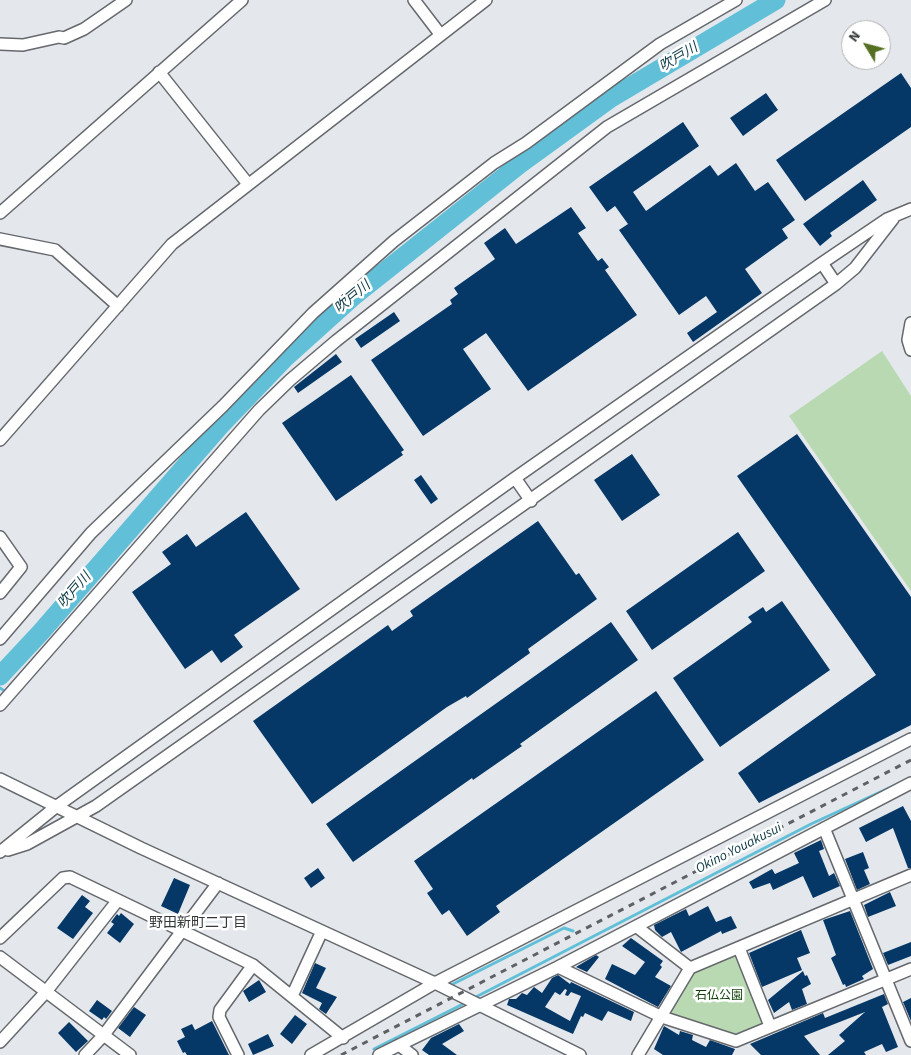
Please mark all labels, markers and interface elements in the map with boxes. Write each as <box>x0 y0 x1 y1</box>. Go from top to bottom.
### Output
north arrow <box>841 20 891 70</box>
text: N <box>844 27 866 46</box>
water label: 吹戸川 <box>657 40 701 76</box>
water label: 吹戸川 <box>332 278 374 318</box>
water label: 吹戸川 <box>55 570 95 612</box>
water label: Okino Youakusui <box>693 820 785 878</box>
district label: 野田新町二丁目 <box>149 916 247 932</box>
park label: 石仏公園 <box>695 989 743 1003</box>

